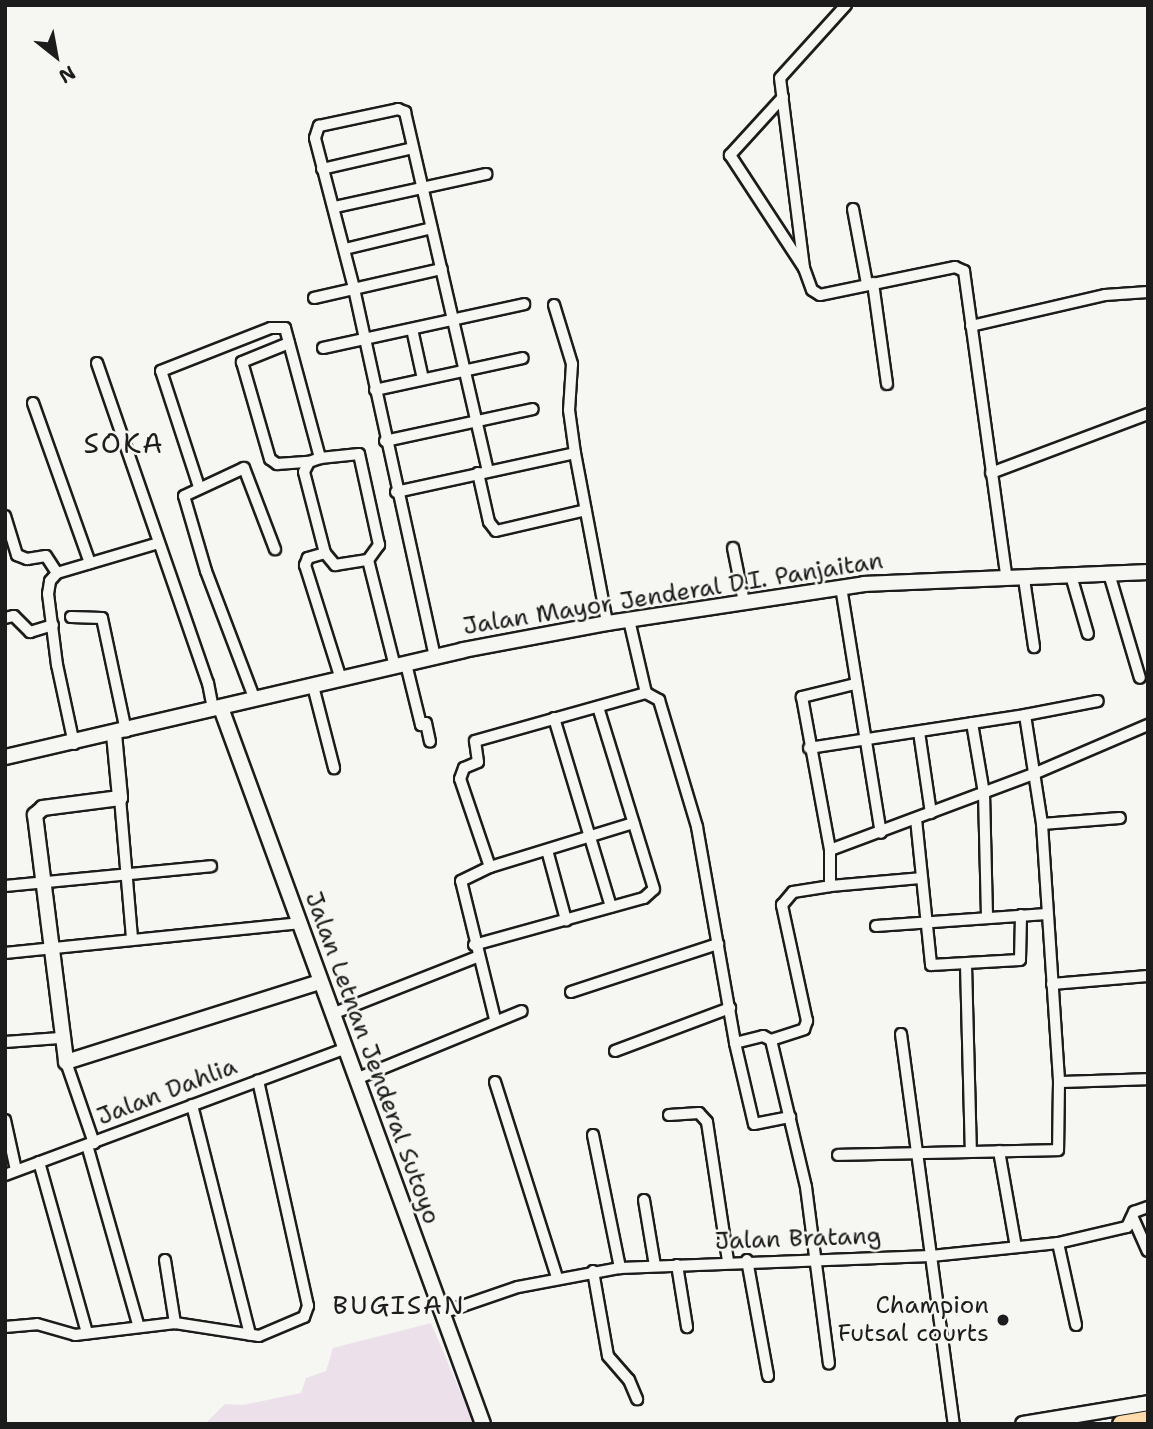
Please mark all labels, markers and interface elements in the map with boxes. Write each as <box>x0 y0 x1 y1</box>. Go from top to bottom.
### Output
north arrow <box>21 21 91 91</box>
text: N <box>54 60 80 89</box>
district label: SOKA <box>84 426 164 460</box>
street label: Jalan Mayor Jenderal D.I. Panjaitan <box>461 547 885 641</box>
street label: Jalan Letnan Jenderal Sutoyo <box>298 888 446 1228</box>
street label: Jalan Dahlia <box>93 1052 241 1132</box>
street label: Jalan Bratang <box>714 1222 882 1256</box>
district label: BUGISAN <box>333 1289 465 1321</box>
place label: Champion Futsal courts <box>838 1292 989 1348</box>
marker: Champion Futsal courts <box>995 1312 1011 1328</box>

